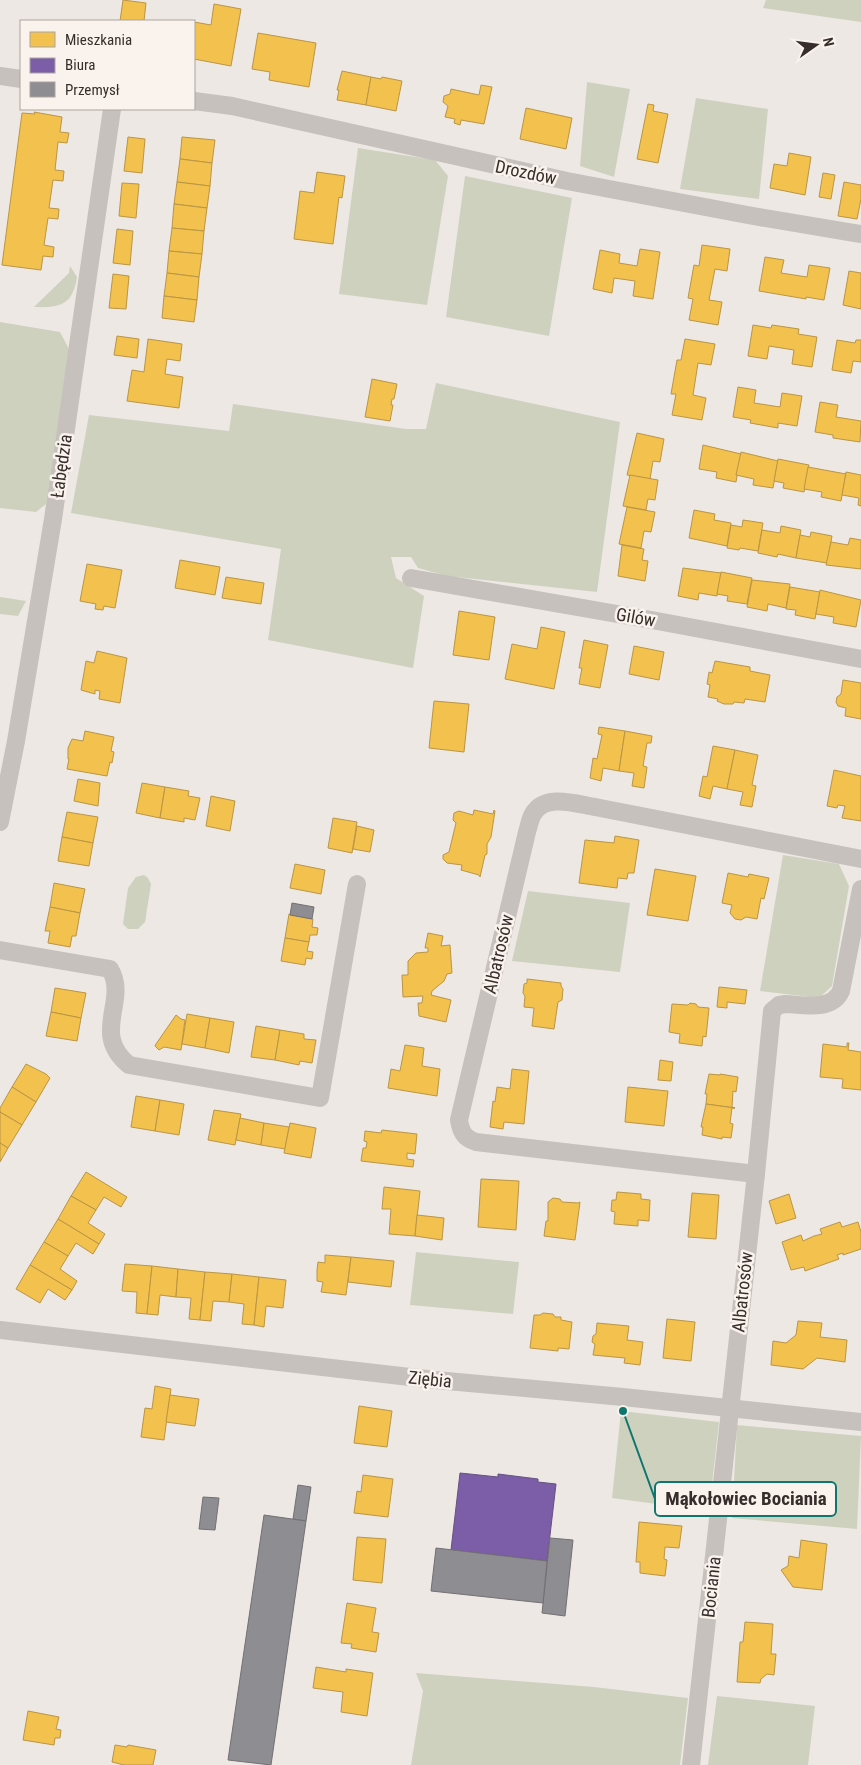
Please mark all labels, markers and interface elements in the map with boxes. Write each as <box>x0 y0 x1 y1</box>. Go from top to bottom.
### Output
legend <box>20 20 195 110</box>
north arrow <box>791 20 841 70</box>
text: Mieszkania <box>65 31 132 49</box>
text: N <box>820 36 837 48</box>
text: Biura <box>65 56 95 74</box>
text: Przemysł <box>65 81 120 99</box>
street label: Drozdów <box>494 155 559 189</box>
street label: Łabędzia <box>46 433 76 499</box>
street label: Gilów <box>615 603 658 631</box>
street label: Albatrosów <box>479 912 517 996</box>
street label: Albatrosów <box>727 1251 757 1333</box>
street label: Ziębia <box>407 1366 453 1392</box>
callout: Mąkołowiec Bociania <box>655 1482 836 1516</box>
text: Mąkołowiec Bociania <box>665 1487 827 1510</box>
street label: Bociania <box>697 1555 725 1619</box>

